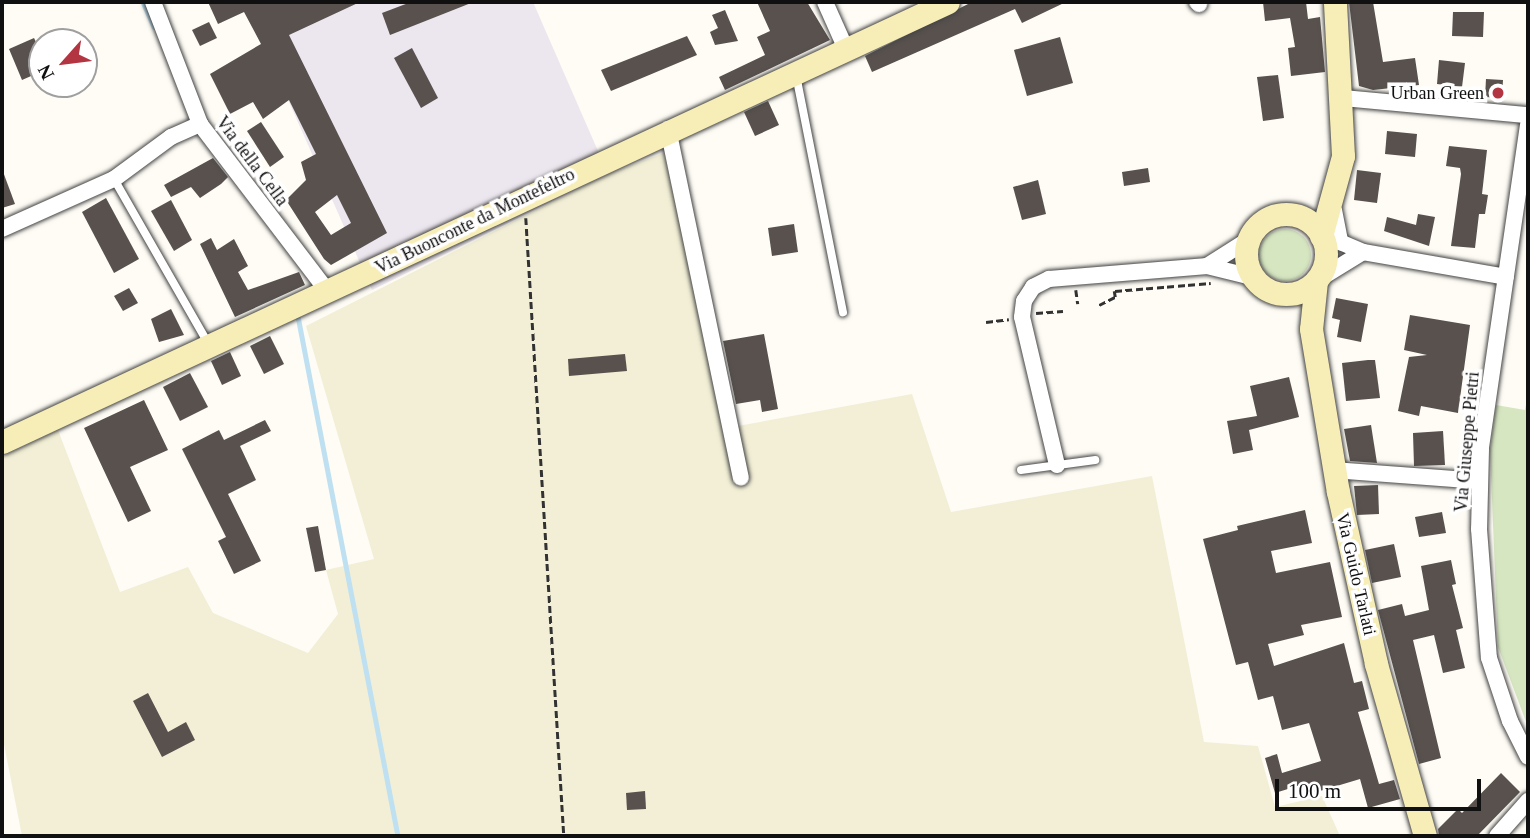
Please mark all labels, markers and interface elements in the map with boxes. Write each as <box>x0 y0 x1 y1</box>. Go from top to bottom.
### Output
north arrow <box>28 28 98 98</box>
text: N <box>33 61 58 83</box>
place label: Urban Green <box>1391 82 1484 104</box>
marker: Urban Green <box>1490 85 1506 101</box>
street label: Via della Cella <box>211 112 293 210</box>
street label: Via Buonconte da Montefeltro <box>372 163 578 279</box>
street label: Via Giuseppe Pietri <box>1450 371 1484 513</box>
street label: Via Guido Tarlati <box>1331 510 1381 638</box>
scale bar <box>1278 764 1484 808</box>
text: 100 m <box>1288 779 1341 803</box>

